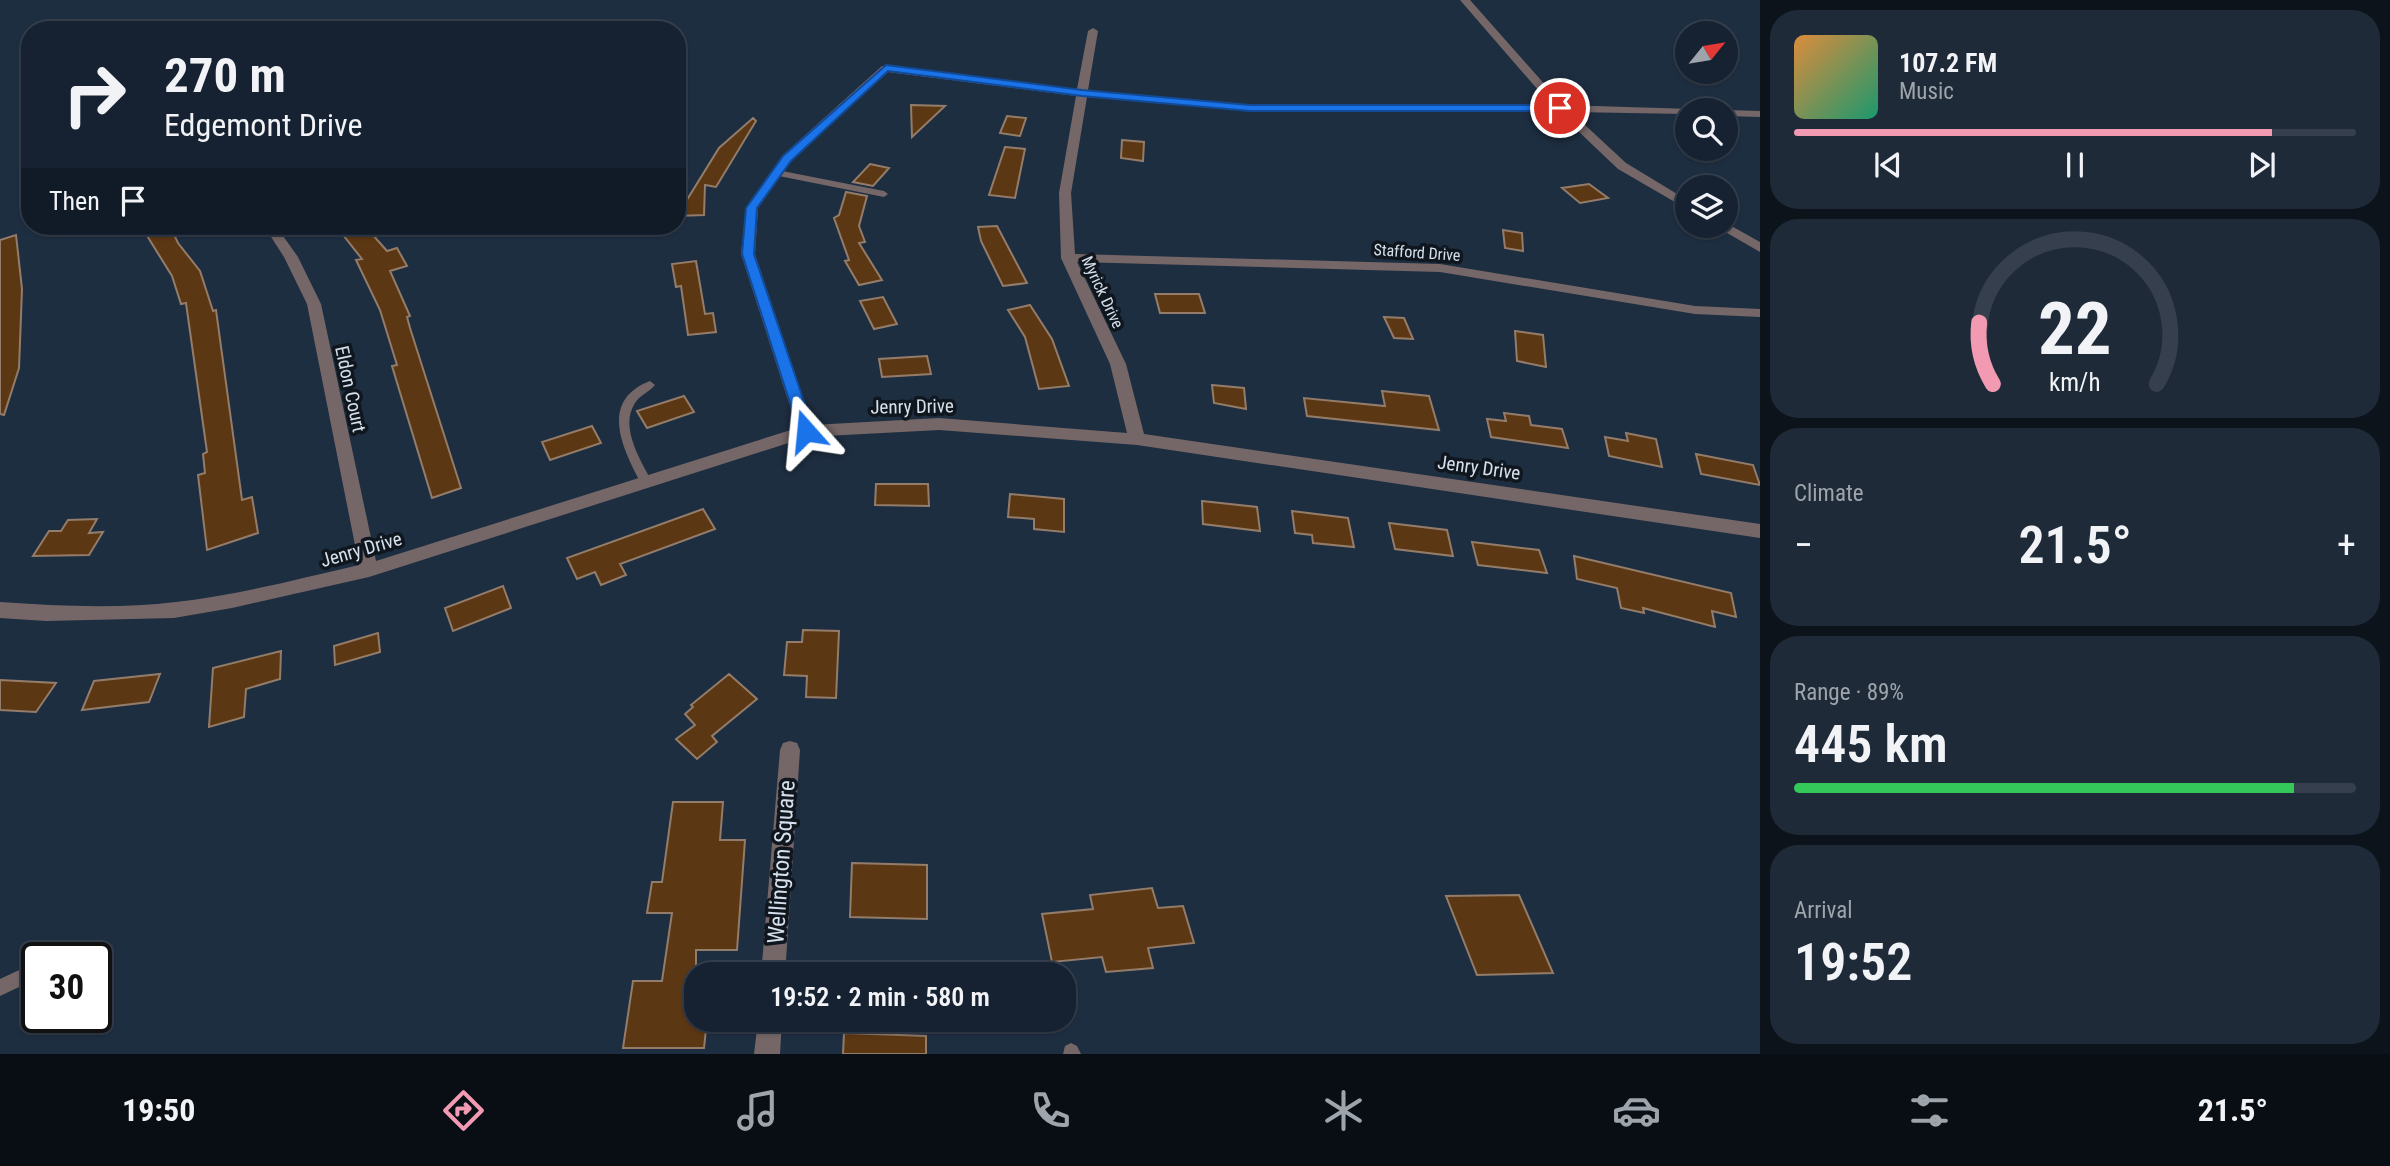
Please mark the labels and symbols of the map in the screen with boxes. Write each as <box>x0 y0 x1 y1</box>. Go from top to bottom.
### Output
north arrow <box>1675 21 1738 84</box>
pin <box>1530 78 1590 138</box>
street label: Stafford Drive <box>1373 240 1461 265</box>
street label: Myrick Drive <box>1078 253 1128 331</box>
street label: Eldon Court <box>330 344 371 434</box>
position arrow <box>769 394 843 468</box>
street label: Jenry Drive <box>870 394 954 419</box>
street label: Jenry Drive <box>1436 450 1522 485</box>
street label: Jenry Drive <box>318 527 404 572</box>
street label: Wellington Square <box>762 779 801 945</box>
speed limit sign: 30 <box>21 942 112 1033</box>

